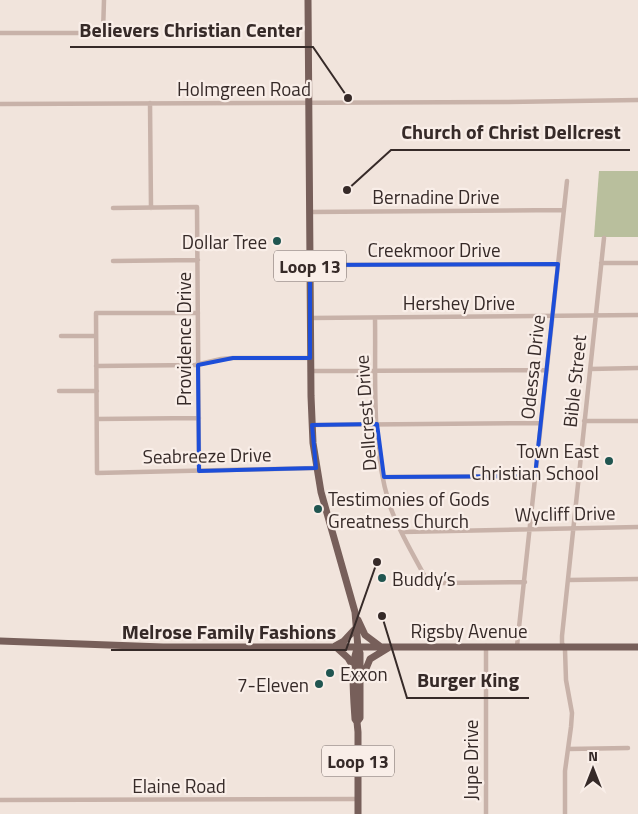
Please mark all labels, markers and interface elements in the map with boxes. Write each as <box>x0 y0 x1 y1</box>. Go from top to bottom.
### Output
callout: Believers Christian Center <box>70 12 313 47</box>
text: Believers Christian Center <box>79 14 303 45</box>
street label: Holmgreen Road <box>177 74 311 103</box>
callout: Church of Christ Dellcrest <box>391 115 630 150</box>
text: Church of Christ Dellcrest <box>401 116 621 147</box>
street label: Bernadine Drive <box>372 182 500 211</box>
place label: Dollar Tree <box>182 227 267 256</box>
marker: Dollar Tree <box>271 235 283 247</box>
street label: Creekmoor Drive <box>367 235 501 264</box>
road number: Loop 13 <box>274 250 346 282</box>
street label: Providence Drive <box>169 272 198 406</box>
street label: Hershey Drive <box>403 288 515 317</box>
street label: Odessa Drive <box>512 313 552 421</box>
street label: Bible Street <box>555 333 593 429</box>
street label: Dellcrest Drive <box>346 354 384 472</box>
place label: Town East Christian School <box>471 436 599 487</box>
street label: Seabreeze Drive <box>142 439 272 471</box>
marker: Town East Christian School <box>603 455 615 467</box>
place label: Testimonies of Gods Greatness Church <box>328 484 490 535</box>
street label: Wycliff Drive <box>514 498 616 528</box>
marker: Testimonies of Gods Greatness Church <box>312 503 324 515</box>
place label: Buddy’s <box>392 564 456 593</box>
marker: Buddy’s <box>376 572 388 584</box>
callout: Melrose Family Fashions <box>111 615 346 650</box>
text: Melrose Family Fashions <box>122 616 336 647</box>
street label: Rigsby Avenue <box>410 616 528 645</box>
place label: Exxon <box>340 659 388 688</box>
callout: Burger King <box>407 663 529 698</box>
text: Burger King <box>417 664 519 695</box>
marker: Exxon <box>324 667 336 679</box>
place label: 7-Eleven <box>237 670 309 699</box>
marker: 7-Eleven <box>313 678 325 690</box>
street label: Jupe Drive <box>456 720 485 800</box>
north arrow <box>568 744 618 794</box>
text: N <box>588 745 598 766</box>
road number: Loop 13 <box>322 746 394 776</box>
street label: Elaine Road <box>132 771 226 800</box>

